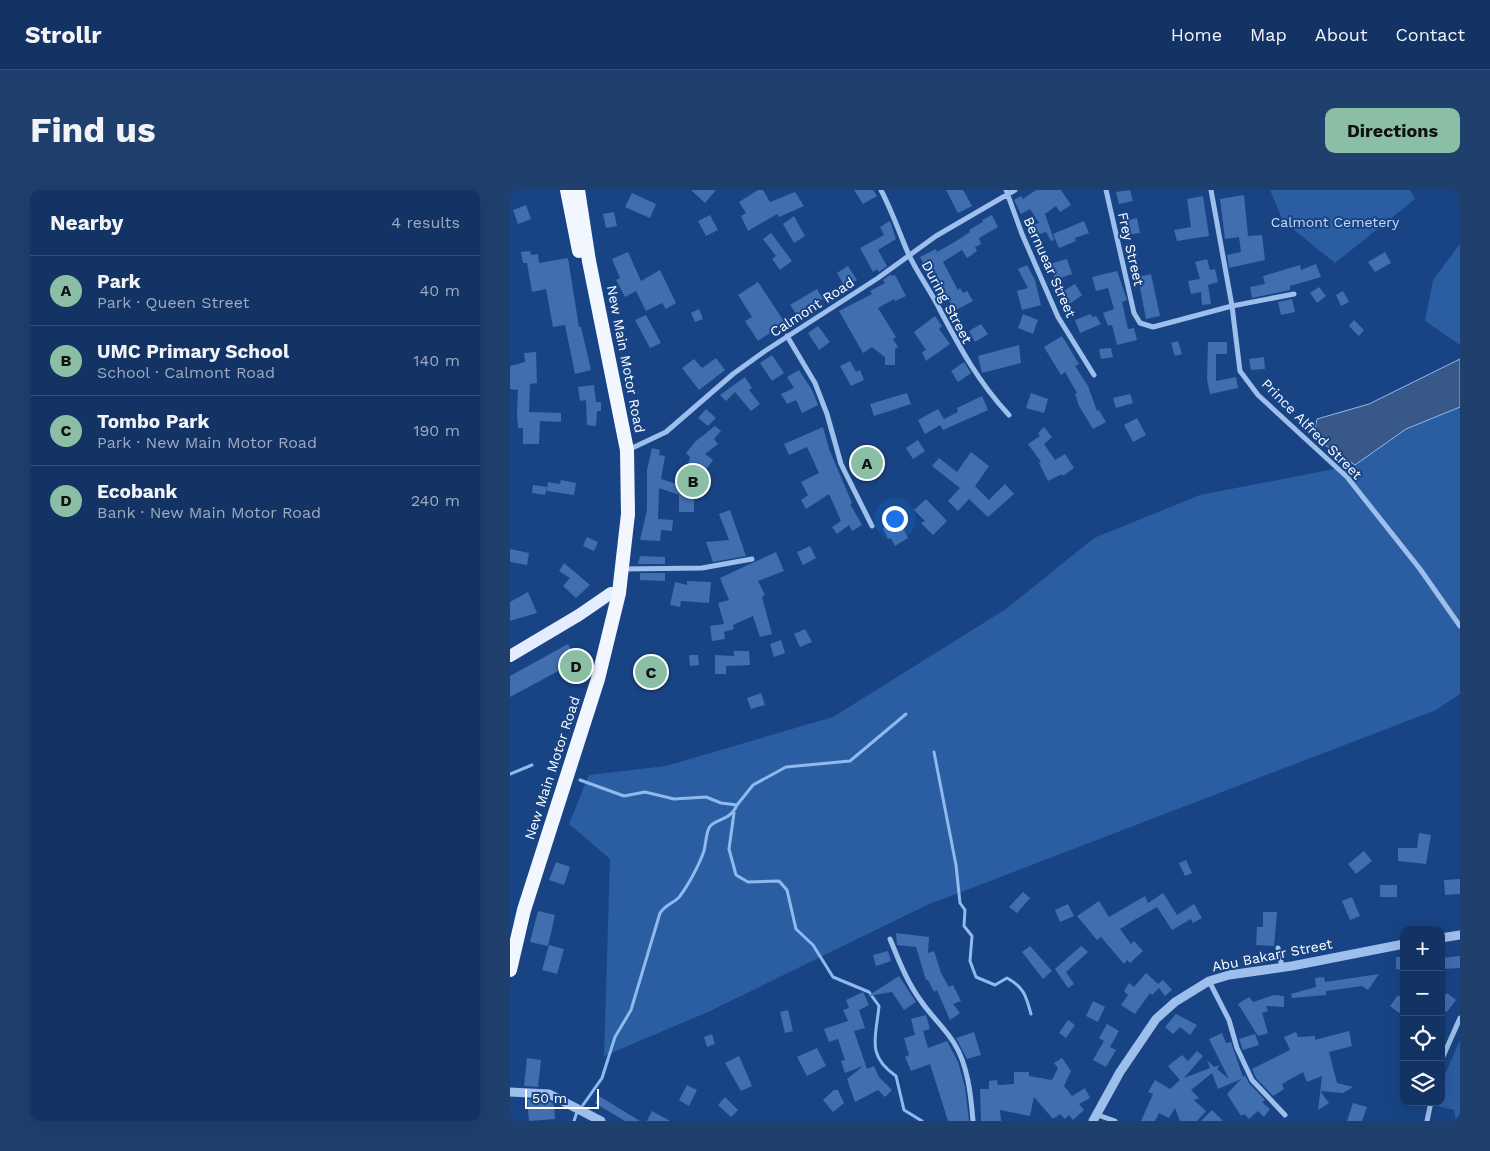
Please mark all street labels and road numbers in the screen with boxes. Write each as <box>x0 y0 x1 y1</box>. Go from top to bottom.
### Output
street label: Frey Street <box>1115 211 1147 287</box>
street label: Bernuear Street <box>1021 214 1079 320</box>
street label: During Street <box>919 258 976 346</box>
street label: Calmont Road <box>767 274 857 340</box>
street label: New Main Motor Road <box>604 284 648 434</box>
street label: Prince Alfred Street <box>1259 376 1365 482</box>
street label: New Main Motor Road <box>521 694 583 842</box>
street label: Abu Bakarr Street <box>1210 935 1334 975</box>

